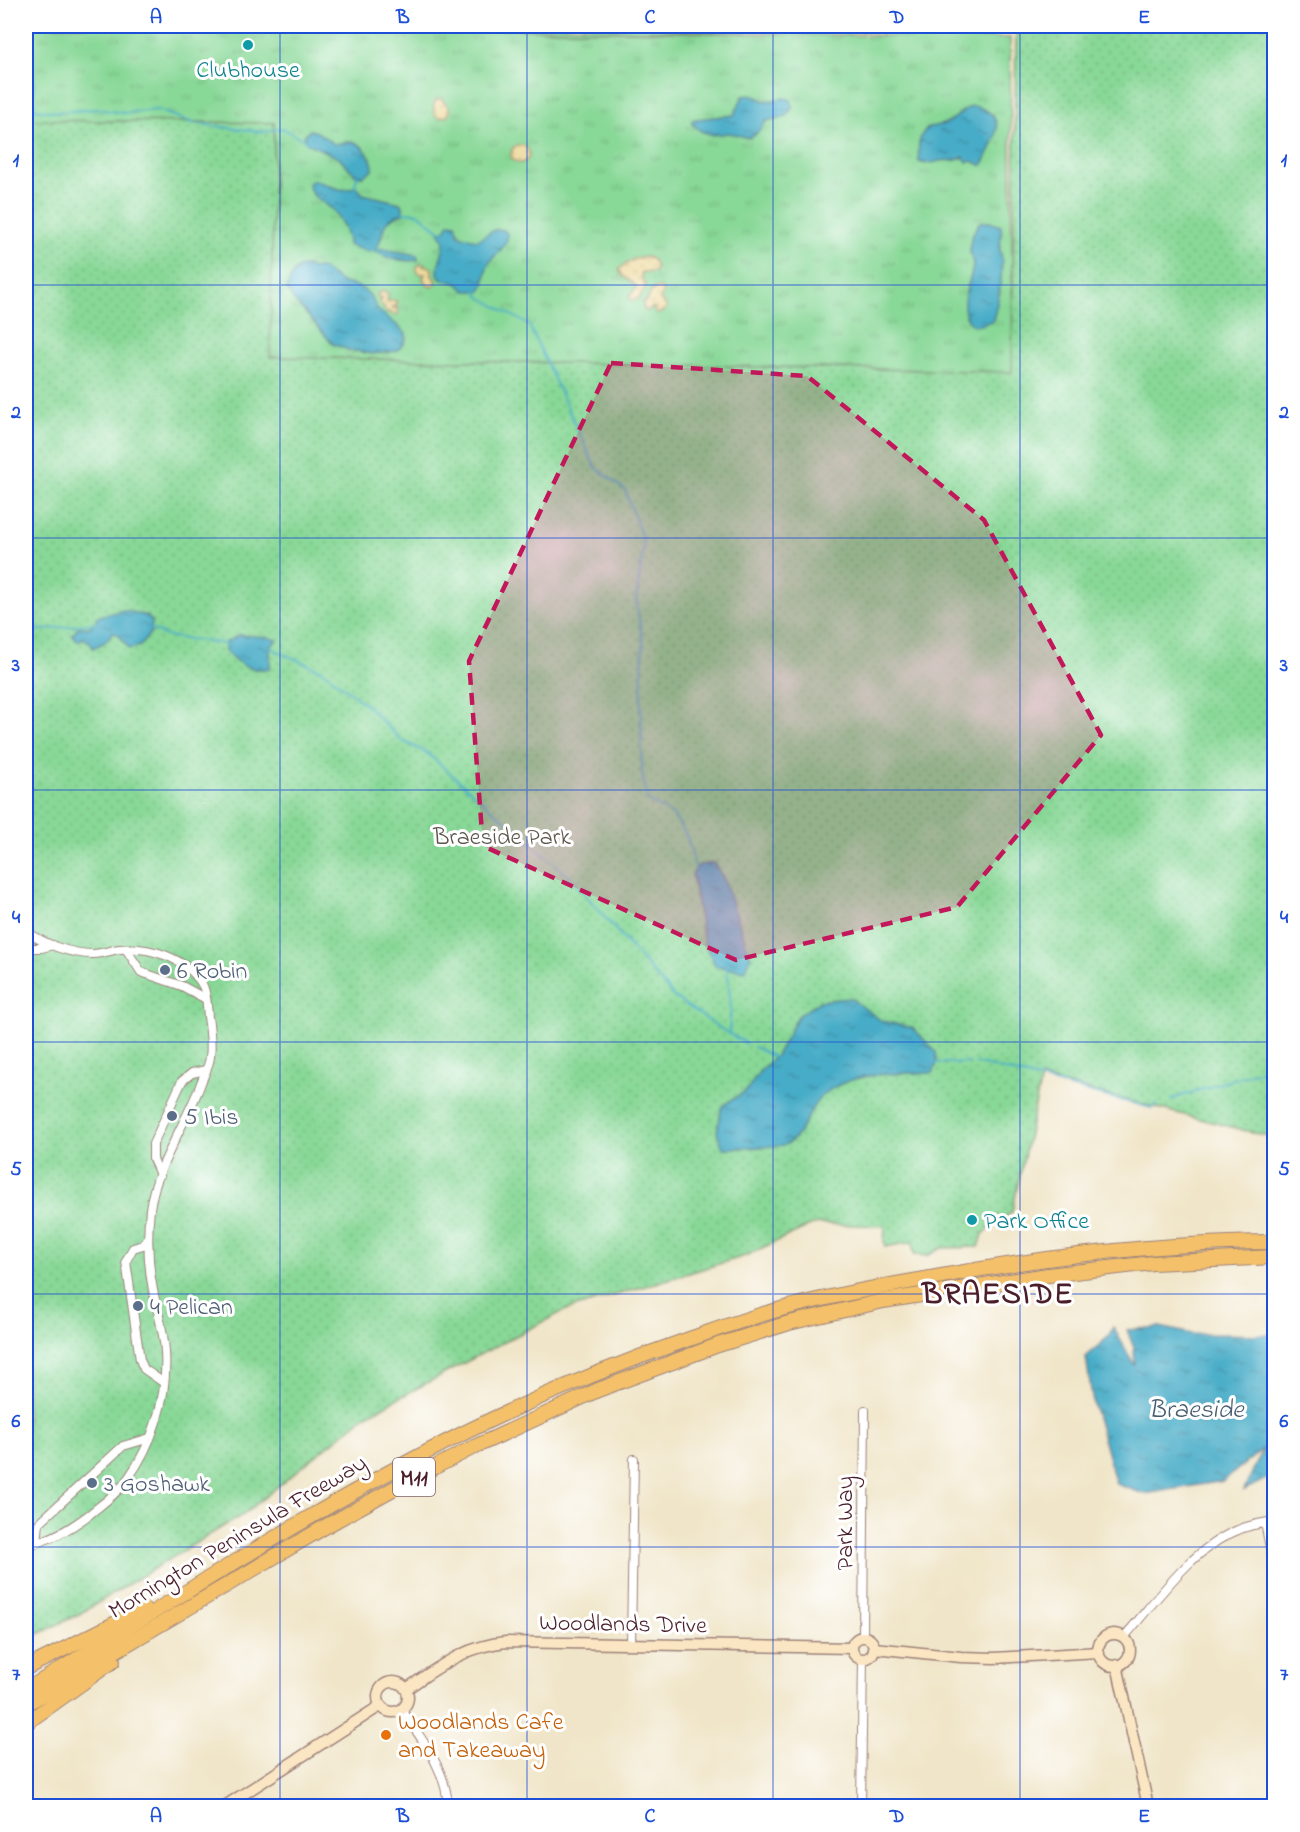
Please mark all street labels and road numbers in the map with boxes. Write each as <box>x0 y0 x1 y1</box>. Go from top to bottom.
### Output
street label: Mornington Peninsula Freeway <box>102 1447 375 1630</box>
road number: M11 <box>393 1458 435 1496</box>
street label: Park Way <box>829 1476 865 1570</box>
street label: Woodlands Drive <box>539 1607 707 1644</box>

